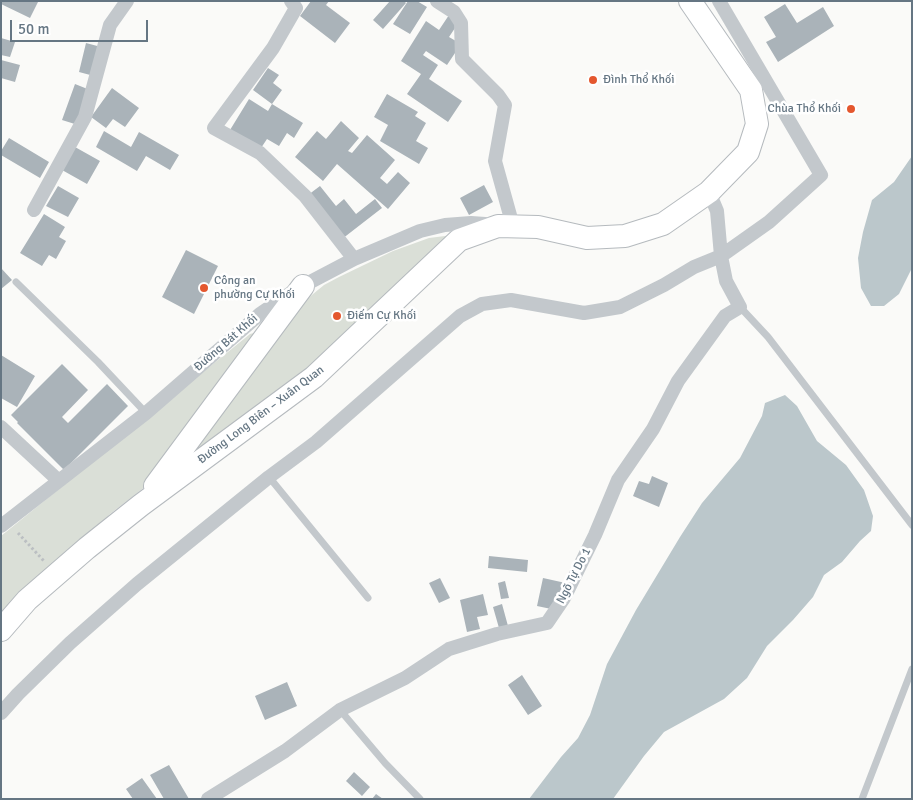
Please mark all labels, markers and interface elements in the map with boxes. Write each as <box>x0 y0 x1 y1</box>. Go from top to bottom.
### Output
scale bar <box>12 10 150 42</box>
text: 50 m <box>18 20 49 38</box>
place label: Đình Thổ Khối <box>603 73 674 87</box>
marker: Đình Thổ Khối <box>587 74 599 86</box>
place label: Chùa Thổ Khối <box>767 102 841 116</box>
marker: Chùa Thổ Khối <box>845 103 857 115</box>
place label: Công an phường Cự Khối <box>214 274 295 302</box>
marker: Công an phường Cự Khối <box>198 282 210 294</box>
place label: Điếm Cự Khối <box>347 309 416 323</box>
marker: Điếm Cự Khối <box>331 310 343 322</box>
street label: Đường Bát Khối <box>191 311 261 375</box>
street label: Đường Long Biên – Xuân Quan <box>195 363 327 467</box>
street label: Ngõ Tự Do 1 <box>554 546 594 606</box>

